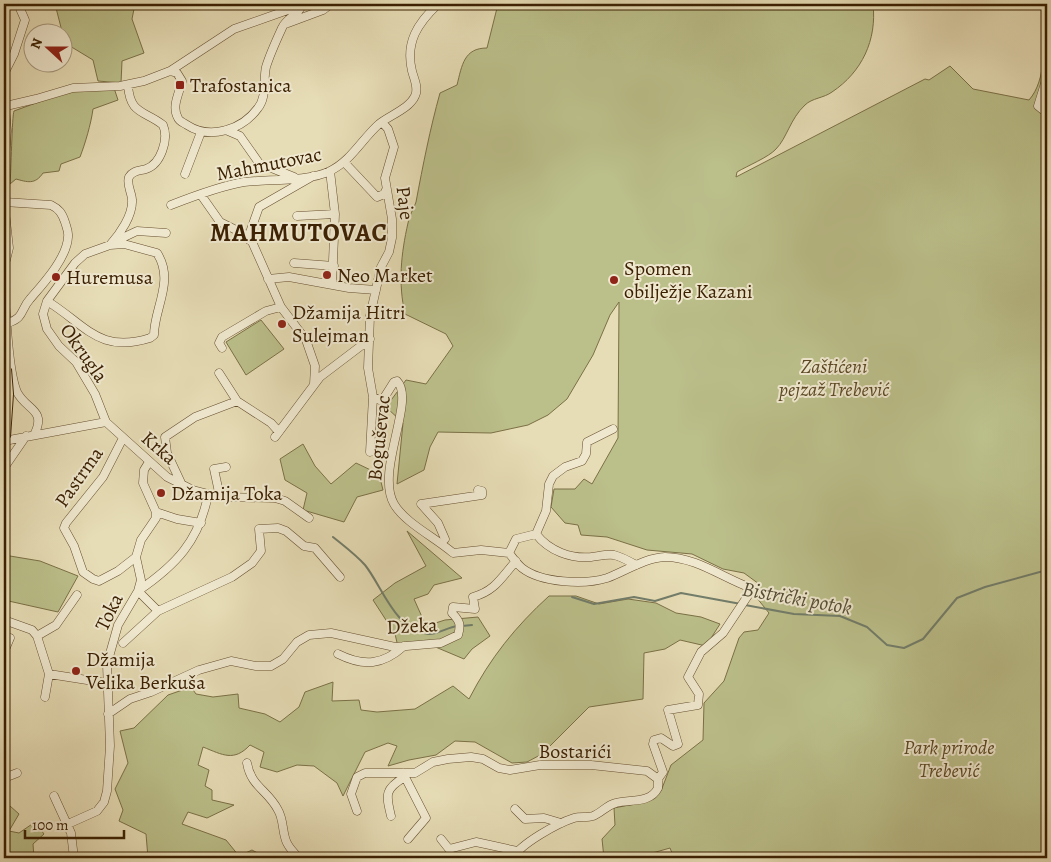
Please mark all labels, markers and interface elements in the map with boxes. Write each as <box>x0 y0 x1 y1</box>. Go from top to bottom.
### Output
north arrow <box>22 22 72 72</box>
text: N <box>26 35 47 52</box>
place label: Trafostanica <box>190 72 292 99</box>
marker: Trafostanica <box>174 79 186 91</box>
street label: Mahmutovac <box>214 141 324 187</box>
street label: Paje <box>390 185 420 222</box>
district label: MAHMUTOVAC <box>210 216 388 250</box>
place label: Spomen obilježje Kazani <box>624 255 753 305</box>
place label: Neo Market <box>337 262 433 289</box>
place label: Huremusa <box>66 264 154 291</box>
marker: Neo Market <box>321 269 333 281</box>
marker: Huremusa <box>50 271 62 283</box>
marker: Spomen obilježje Kazani <box>608 274 620 286</box>
place label: Džamija Hitri Sulejman <box>292 299 406 349</box>
street label: Okrugla <box>54 318 115 389</box>
marker: Džamija Hitri Sulejman <box>276 318 288 330</box>
park label: Zaštićeni pejzaž Trebević <box>778 353 890 403</box>
street label: Boguševac <box>361 394 397 482</box>
street label: Krka <box>135 425 183 471</box>
street label: Pastrma <box>48 441 110 513</box>
place label: Džamija Toka <box>171 480 283 507</box>
marker: Džamija Toka <box>155 487 167 499</box>
water label: Bistrički potok <box>740 575 854 621</box>
street label: Toka <box>88 588 130 635</box>
street label: Džeka <box>386 611 439 641</box>
place label: Džamija Velika Berkuša <box>85 646 206 696</box>
marker: Džamija Velika Berkuša <box>70 665 82 677</box>
park label: Park prirode Trebević <box>904 734 994 784</box>
street label: Bostarići <box>538 738 612 765</box>
scale bar <box>25 807 124 839</box>
text: 100 m <box>32 815 69 835</box>

